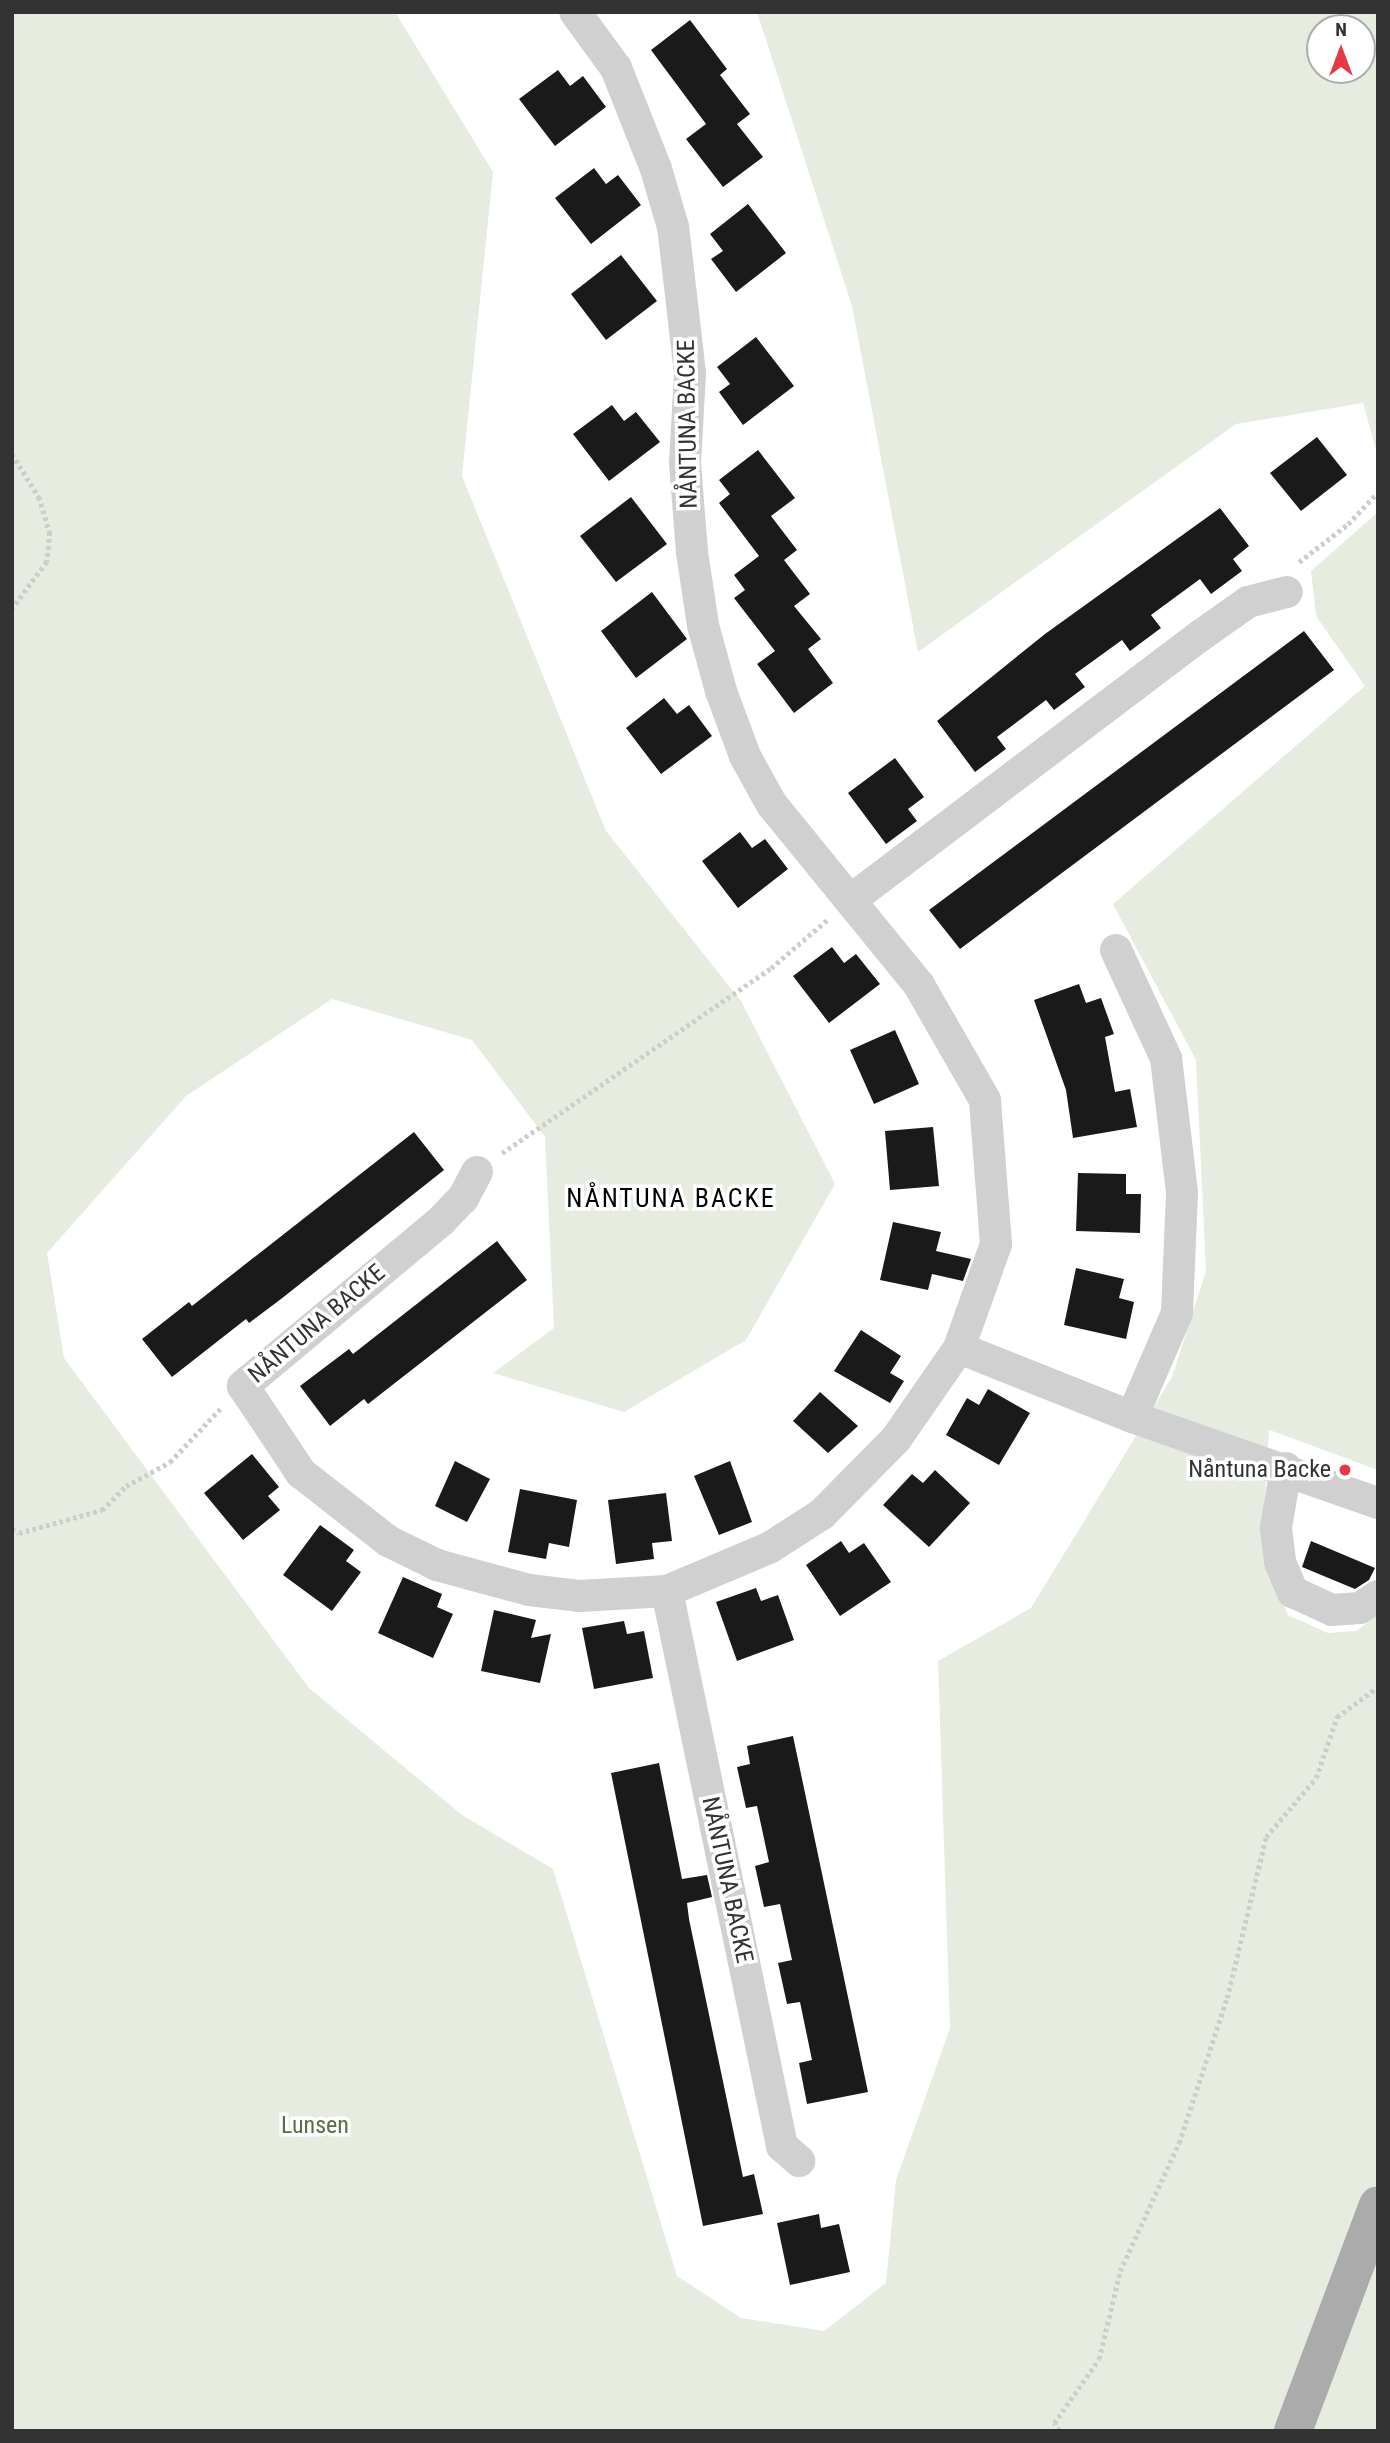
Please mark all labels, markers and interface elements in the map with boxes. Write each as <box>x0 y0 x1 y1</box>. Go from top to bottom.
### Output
north arrow <box>1306 14 1376 84</box>
text: N <box>1335 18 1347 41</box>
street label: NÅNTUNA BACKE <box>672 339 704 509</box>
district label: NÅNTUNA BACKE <box>568 1183 774 1215</box>
street label: NÅNTUNA BACKE <box>243 1259 391 1389</box>
place label: Nåntuna Backe <box>1188 1456 1331 1484</box>
marker: Nåntuna Backe <box>1337 1462 1353 1478</box>
street label: NÅNTUNA BACKE <box>695 1794 759 1966</box>
park label: Lunsen <box>281 2112 349 2140</box>

